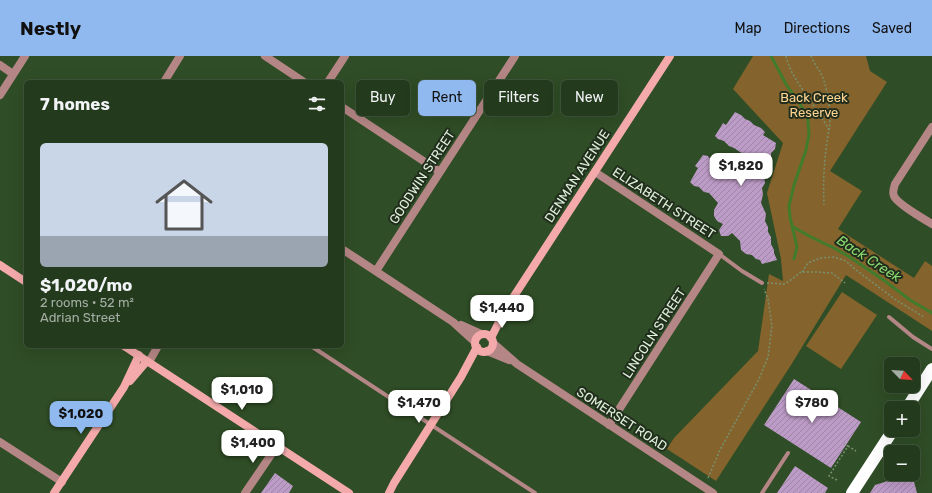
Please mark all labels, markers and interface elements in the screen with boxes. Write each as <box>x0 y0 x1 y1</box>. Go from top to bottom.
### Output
text: Nestly <box>20 17 81 40</box>
text: Map <box>735 20 762 37</box>
text: Directions <box>784 20 850 37</box>
text: Saved <box>872 20 912 37</box>
chip: Buy <box>356 80 410 116</box>
chip: Rent <box>418 80 476 116</box>
chip: Filters <box>484 80 553 116</box>
chip: New <box>561 80 618 116</box>
park label: Back Creek Reserve <box>780 90 848 120</box>
icon: filters <box>306 93 328 115</box>
text: 7 homes <box>40 94 110 114</box>
street label: GOODWIN STREET <box>386 127 458 227</box>
street label: DENMAN AVENUE <box>541 127 613 225</box>
pin: $1,820 <box>708 153 774 187</box>
text: $1,820 <box>719 158 763 173</box>
street label: ELIZABETH STREET <box>610 164 718 242</box>
icon: home <box>148 169 220 241</box>
water label: Back Creek <box>834 232 905 287</box>
text: $1,020/mo <box>40 275 132 295</box>
street label: LINCOLN STREET <box>619 285 689 381</box>
text: 2 rooms · 52 m² <box>40 295 134 310</box>
pin: $1,440 <box>469 295 535 329</box>
text: $1,440 <box>479 300 525 315</box>
text: Adrian Street <box>40 310 120 325</box>
north arrow <box>884 357 920 393</box>
map controls <box>884 357 920 481</box>
pin: $1,010 <box>209 377 275 411</box>
text: $1,010 <box>221 382 263 397</box>
street label: SOMERSET ROAD <box>574 384 670 454</box>
pin: $1,470 <box>386 390 452 424</box>
pin: $780 <box>788 390 836 424</box>
text: $1,470 <box>397 395 441 410</box>
text: $780 <box>795 395 829 410</box>
pin: $1,020 <box>48 401 114 435</box>
button: + <box>884 401 920 437</box>
text: $1,020 <box>59 406 103 421</box>
pin: $1,400 <box>220 430 286 464</box>
text: $1,400 <box>230 435 276 450</box>
button: − <box>884 445 920 481</box>

